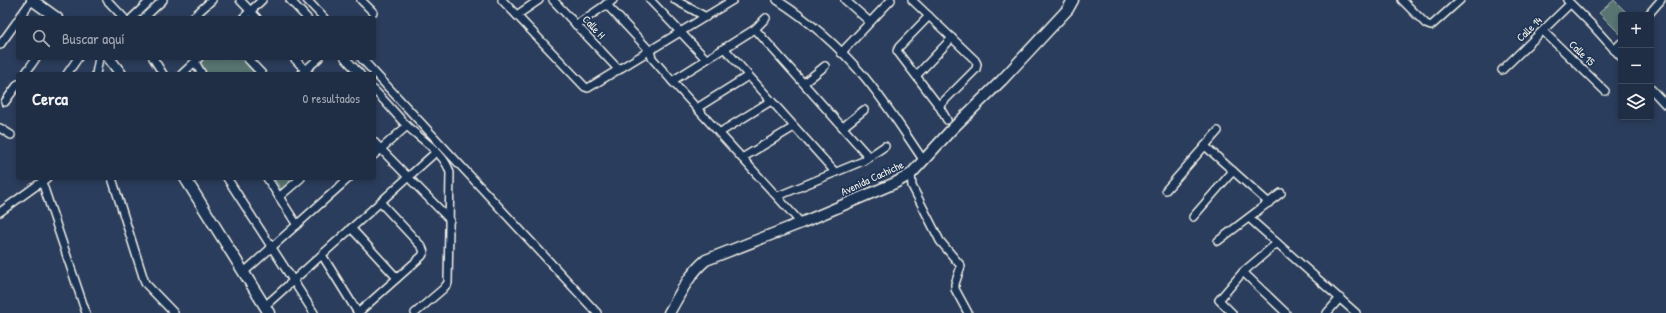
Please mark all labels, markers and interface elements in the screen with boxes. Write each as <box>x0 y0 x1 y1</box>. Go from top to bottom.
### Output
street label: Calle H <box>580 12 608 42</box>
map controls <box>1618 12 1654 120</box>
button: + <box>1618 12 1654 48</box>
street label: Calle 14 <box>1513 14 1545 44</box>
search box <box>16 16 376 60</box>
icon: search <box>30 27 52 49</box>
text: Buscar aquí <box>62 28 125 49</box>
street label: Calle 15 <box>1566 37 1598 69</box>
button: − <box>1618 48 1654 84</box>
button: layers <box>1618 84 1654 120</box>
text: Cerca <box>32 87 68 110</box>
text: 0 resultados <box>302 89 360 107</box>
street label: Avenida Cachiche <box>838 157 906 199</box>

